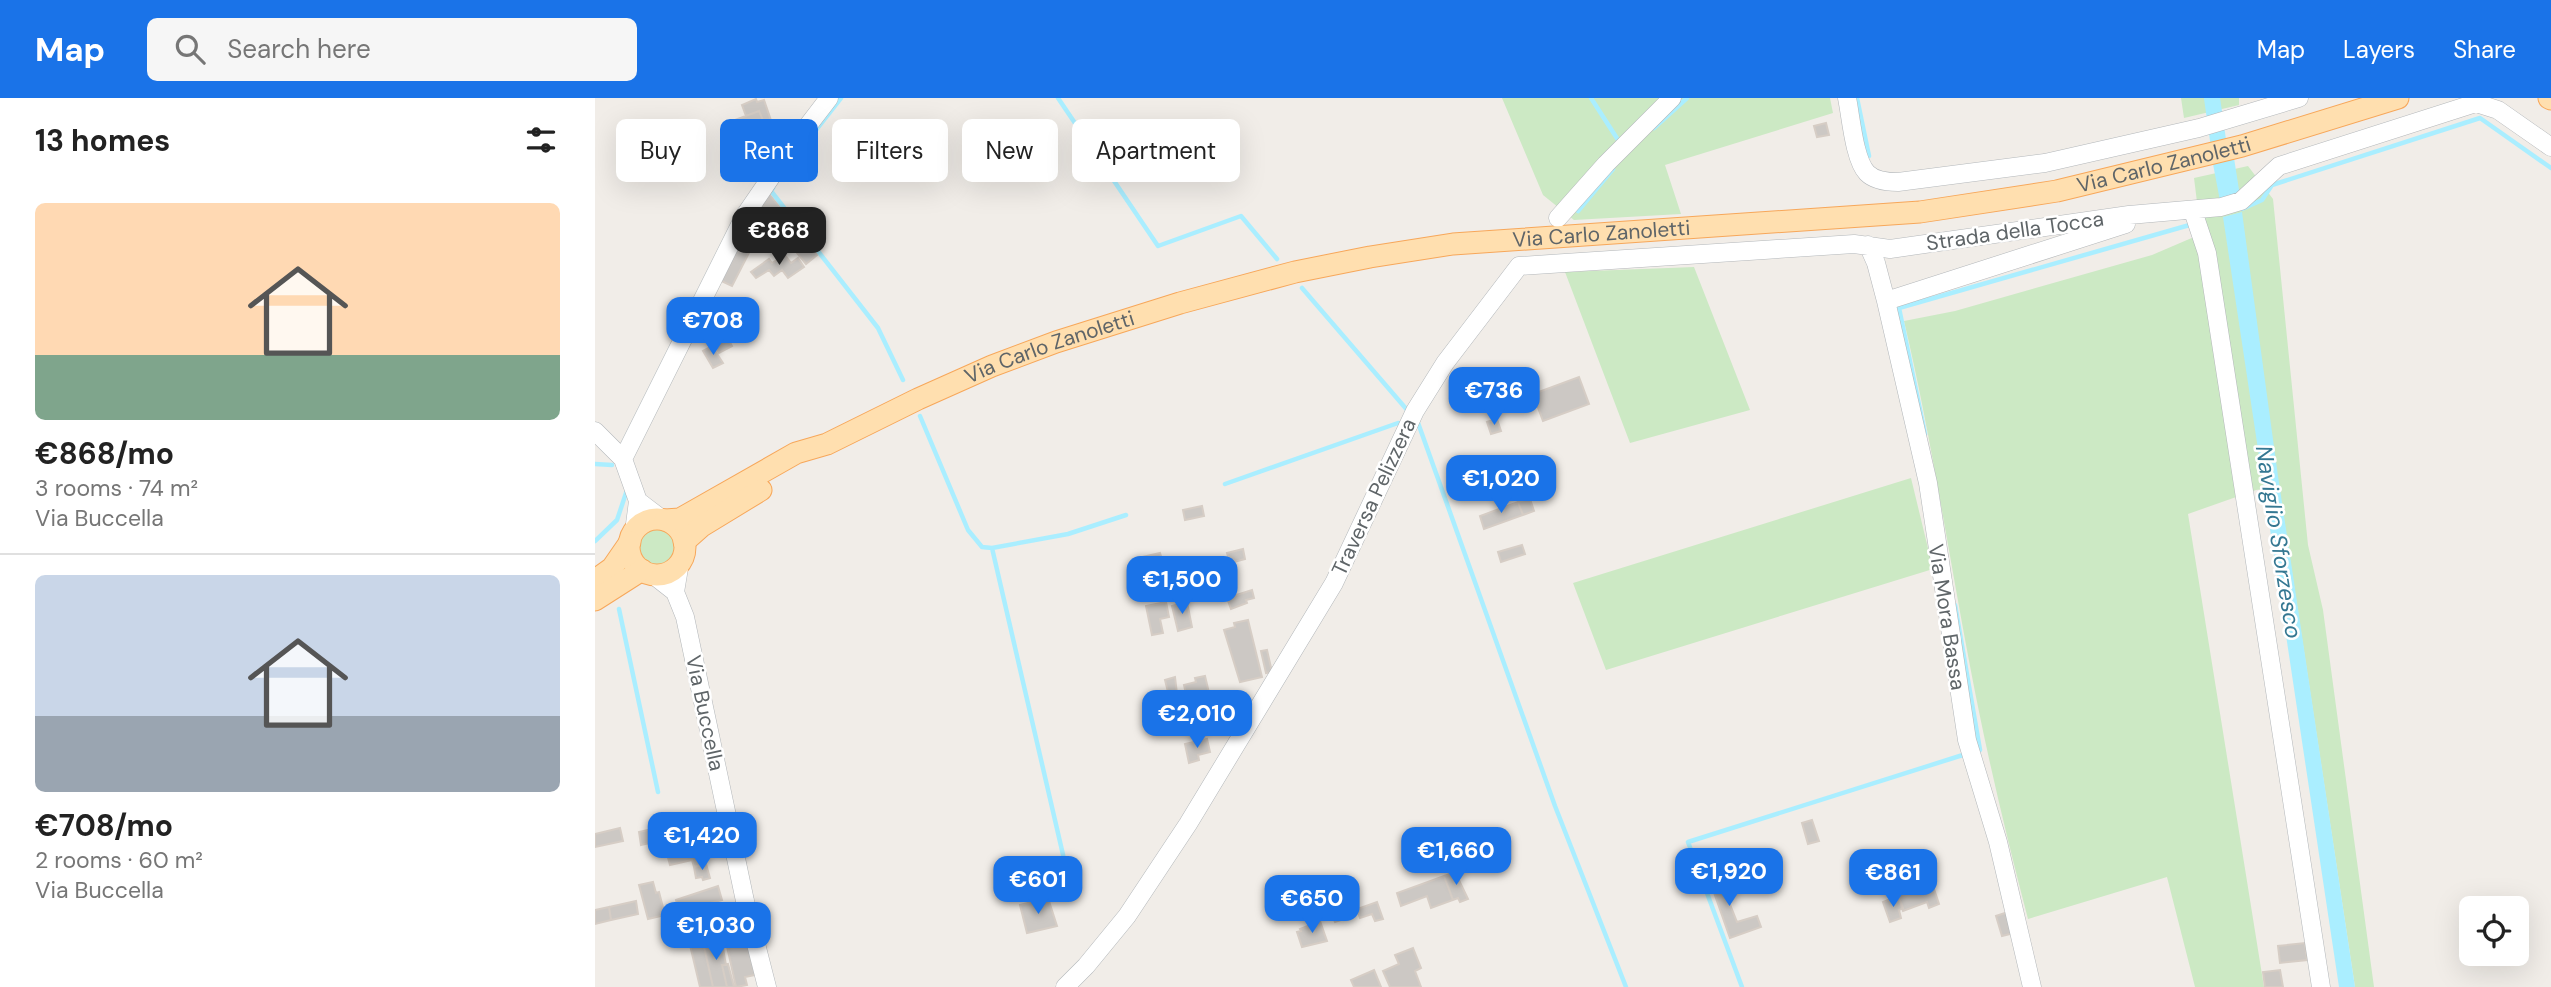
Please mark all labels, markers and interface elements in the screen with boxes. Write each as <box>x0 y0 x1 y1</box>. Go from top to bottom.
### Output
search box <box>147 18 637 81</box>
text: Map <box>35 28 105 71</box>
icon: search <box>171 30 209 68</box>
text: Search here <box>227 32 371 66</box>
text: Map <box>2257 34 2305 65</box>
text: Layers <box>2343 34 2415 65</box>
text: Share <box>2453 34 2516 65</box>
chip: Buy <box>616 119 706 182</box>
chip: Rent <box>720 119 818 182</box>
chip: Filters <box>832 119 948 182</box>
chip: New <box>962 119 1058 182</box>
chip: Apartment <box>1072 119 1240 182</box>
text: 13 homes <box>35 121 170 160</box>
icon: filters <box>522 121 560 159</box>
street label: Via Carlo Zanoletti <box>2074 130 2255 200</box>
street label: Strada della Tocca <box>1924 205 2106 257</box>
pin: €868 <box>738 208 820 267</box>
street label: Via Carlo Zanoletti <box>1512 214 1691 254</box>
text: €868 <box>748 215 810 245</box>
icon: home <box>235 248 361 374</box>
pin: €708 <box>672 298 754 357</box>
street label: Via Carlo Zanoletti <box>960 304 1138 390</box>
text: €708 <box>682 305 744 335</box>
pin: €736 <box>1453 368 1535 427</box>
text: €736 <box>1465 375 1523 405</box>
street label: Traversa Pelizzera <box>1325 414 1423 580</box>
text: €868/mo <box>35 434 174 473</box>
water label: Naviglio Sforzesco <box>2249 443 2309 641</box>
pin: €1,020 <box>1444 456 1558 515</box>
text: €1,020 <box>1462 463 1540 493</box>
text: 3 rooms · 74 m² <box>35 473 198 503</box>
text: Via Buccella <box>35 503 164 533</box>
street label: Via Mora Bassa <box>1922 542 1972 692</box>
pin: €1,500 <box>1125 556 1239 616</box>
text: €1,500 <box>1143 564 1221 594</box>
icon: home <box>235 620 361 746</box>
street label: Via Buccella <box>679 653 731 773</box>
pin: €2,010 <box>1140 690 1254 750</box>
text: €2,010 <box>1158 698 1236 728</box>
text: €708/mo <box>35 806 173 845</box>
pin: €1,420 <box>645 812 759 872</box>
text: €1,420 <box>664 820 740 850</box>
pin: €1,660 <box>1399 828 1513 887</box>
text: €1,660 <box>1417 835 1495 865</box>
text: 2 rooms · 60 m² <box>35 845 203 875</box>
pin: €1,920 <box>1672 848 1786 908</box>
pin: €861 <box>1852 850 1934 909</box>
pin: €601 <box>997 856 1079 916</box>
text: €1,920 <box>1691 856 1767 886</box>
text: €861 <box>1865 857 1921 887</box>
text: €601 <box>1009 864 1067 894</box>
text: Via Buccella <box>35 875 164 905</box>
pin: €650 <box>1271 876 1353 935</box>
text: €650 <box>1281 883 1343 913</box>
map controls <box>2459 896 2529 966</box>
button: locate <box>2459 896 2529 966</box>
pin: €1,030 <box>659 902 773 962</box>
text: €1,030 <box>677 910 755 940</box>

